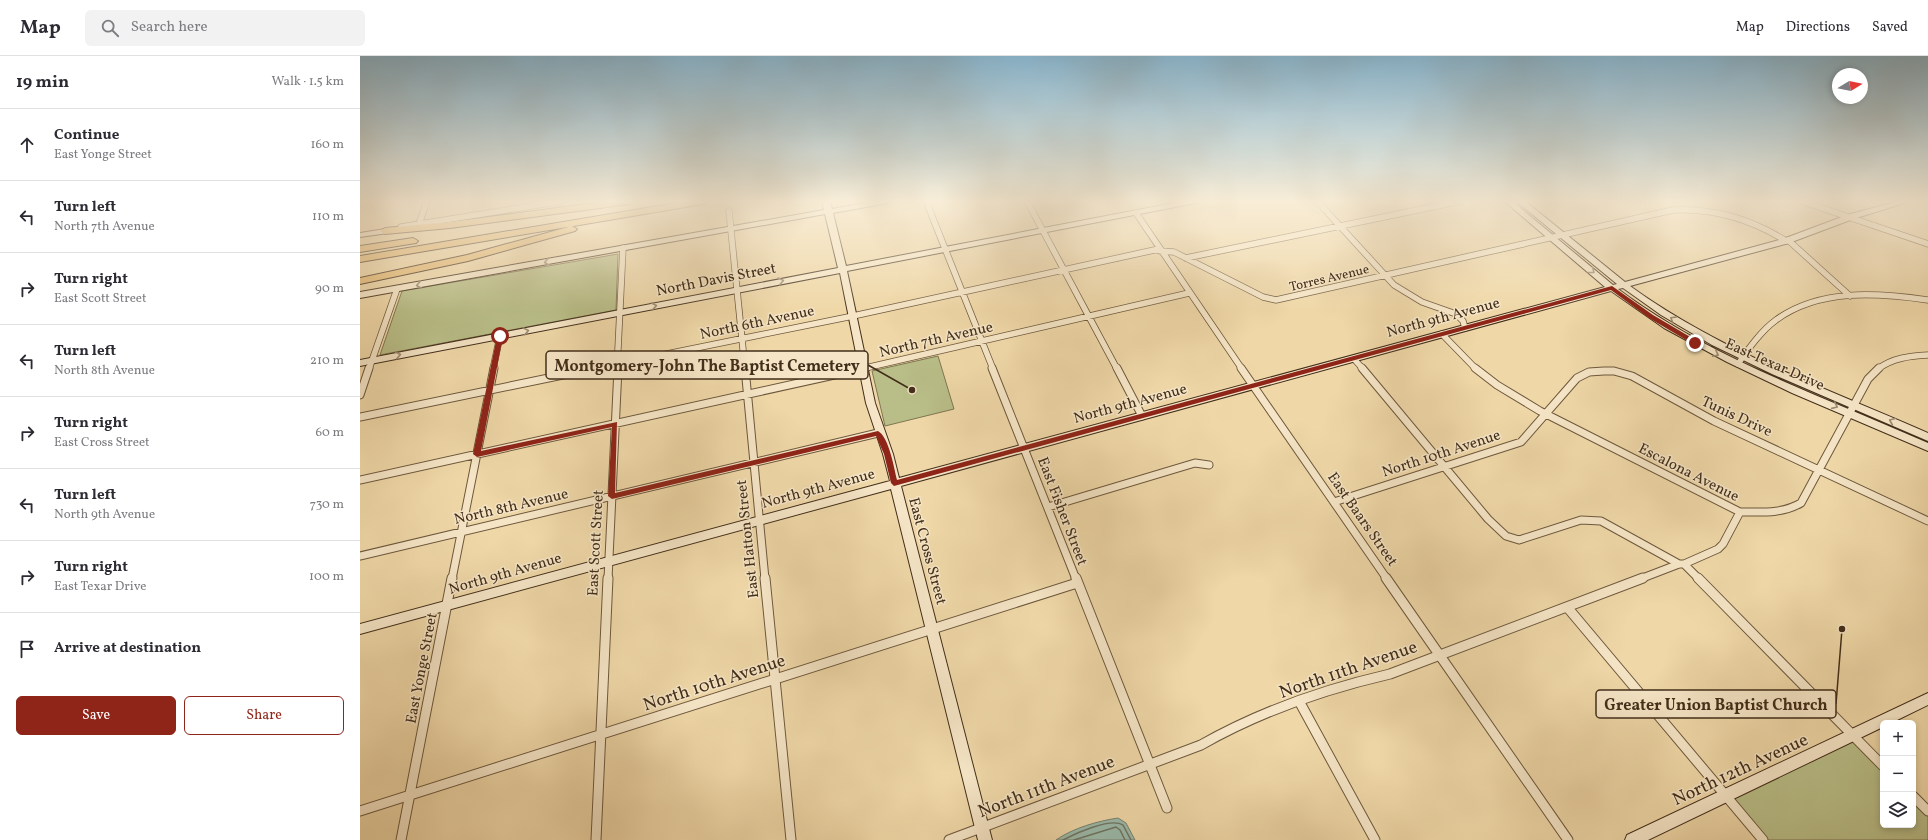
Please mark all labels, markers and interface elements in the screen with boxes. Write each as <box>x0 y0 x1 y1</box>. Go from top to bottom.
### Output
search box <box>85 10 365 46</box>
text: Map <box>20 15 61 41</box>
icon: search <box>99 17 121 39</box>
text: Search here <box>131 17 208 38</box>
text: Map <box>1736 18 1764 37</box>
text: Directions <box>1786 18 1850 37</box>
text: Saved <box>1872 18 1908 37</box>
north arrow <box>1832 68 1868 104</box>
text: 19 min <box>16 71 69 94</box>
text: Walk · 1.5 km <box>271 73 344 91</box>
text: Continue <box>54 125 119 146</box>
icon: ahead <box>16 134 38 156</box>
text: 160 m <box>310 136 344 154</box>
text: East Yonge Street <box>54 146 152 164</box>
text: Turn left <box>54 197 116 218</box>
icon: left <box>16 206 38 228</box>
text: 110 m <box>312 208 344 226</box>
text: North 7th Avenue <box>54 218 155 236</box>
one-way arrow <box>544 257 550 266</box>
street label: North Davis Street <box>655 259 778 302</box>
street label: Torres Avenue <box>1288 261 1371 297</box>
one-way arrow <box>1587 266 1594 273</box>
text: Turn right <box>54 269 128 290</box>
icon: right <box>16 278 38 300</box>
one-way arrow <box>778 278 784 286</box>
text: 90 m <box>315 280 344 298</box>
one-way arrow <box>416 280 422 288</box>
text: East Scott Street <box>54 290 147 308</box>
street label: North 9th Avenue <box>1384 293 1502 344</box>
street label: North 6th Avenue <box>698 301 816 346</box>
one-way arrow <box>650 302 657 310</box>
street label: North 7th Avenue <box>877 317 995 364</box>
one-way arrow <box>1670 317 1677 324</box>
route start <box>491 327 509 345</box>
one-way arrow <box>523 327 529 336</box>
route end <box>1686 334 1704 352</box>
street label: East Texar Drive <box>1721 334 1827 397</box>
text: Turn left <box>54 341 116 362</box>
one-way arrow <box>1712 349 1719 356</box>
icon: left <box>16 350 38 372</box>
callout: Montgomery-John The Baptist Cemetery <box>546 351 868 379</box>
text: 210 m <box>310 352 344 370</box>
one-way arrow <box>395 352 401 360</box>
text: Montgomery-John The Baptist Cemetery <box>554 356 860 378</box>
text: North 8th Avenue <box>54 362 155 380</box>
street label: North 9th Avenue <box>1071 379 1189 430</box>
street label: Tunis Drive <box>1697 392 1775 443</box>
one-way arrow <box>1831 402 1838 410</box>
text: Turn right <box>54 413 128 434</box>
one-way arrow <box>1889 418 1897 426</box>
icon: right <box>16 422 38 444</box>
text: 60 m <box>316 424 344 442</box>
street label: North 10th Avenue <box>1379 425 1504 484</box>
text: East Cross Street <box>54 434 150 452</box>
street label: Escalona Avenue <box>1634 439 1742 508</box>
street label: East Fisher Street <box>1031 454 1092 569</box>
street label: North 9th Avenue <box>759 464 877 515</box>
street label: East Baars Street <box>1321 469 1402 571</box>
street label: East Hatton Street <box>732 478 765 599</box>
street label: North 8th Avenue <box>452 484 570 531</box>
text: Turn left <box>54 485 116 506</box>
street label: East Scott Street <box>583 489 610 597</box>
icon: left <box>16 494 38 516</box>
street label: East Cross Street <box>902 495 951 607</box>
text: 730 m <box>310 496 344 514</box>
text: North 9th Avenue <box>54 506 155 524</box>
street label: North 9th Avenue <box>446 548 564 601</box>
text: Turn right <box>54 557 128 578</box>
icon: right <box>16 566 38 588</box>
text: 100 m <box>309 568 344 586</box>
text: East Texar Drive <box>54 578 147 596</box>
street label: East Yonge Street <box>401 611 444 726</box>
street label: North 11th Avenue <box>1276 635 1421 706</box>
icon: arrive <box>16 638 38 660</box>
text: Arrive at destination <box>54 638 201 659</box>
street label: North 10th Avenue <box>640 649 789 718</box>
callout: Greater Union Baptist Church <box>1596 690 1836 718</box>
text: Greater Union Baptist Church <box>1604 695 1828 717</box>
button: Save <box>16 696 176 735</box>
button: Share <box>184 696 344 735</box>
map controls <box>1880 720 1916 828</box>
button: + <box>1880 720 1916 756</box>
street label: North 12th Avenue <box>1669 728 1813 813</box>
street label: North 11th Avenue <box>975 750 1119 825</box>
button: − <box>1880 756 1916 792</box>
button: layers <box>1880 792 1916 828</box>

